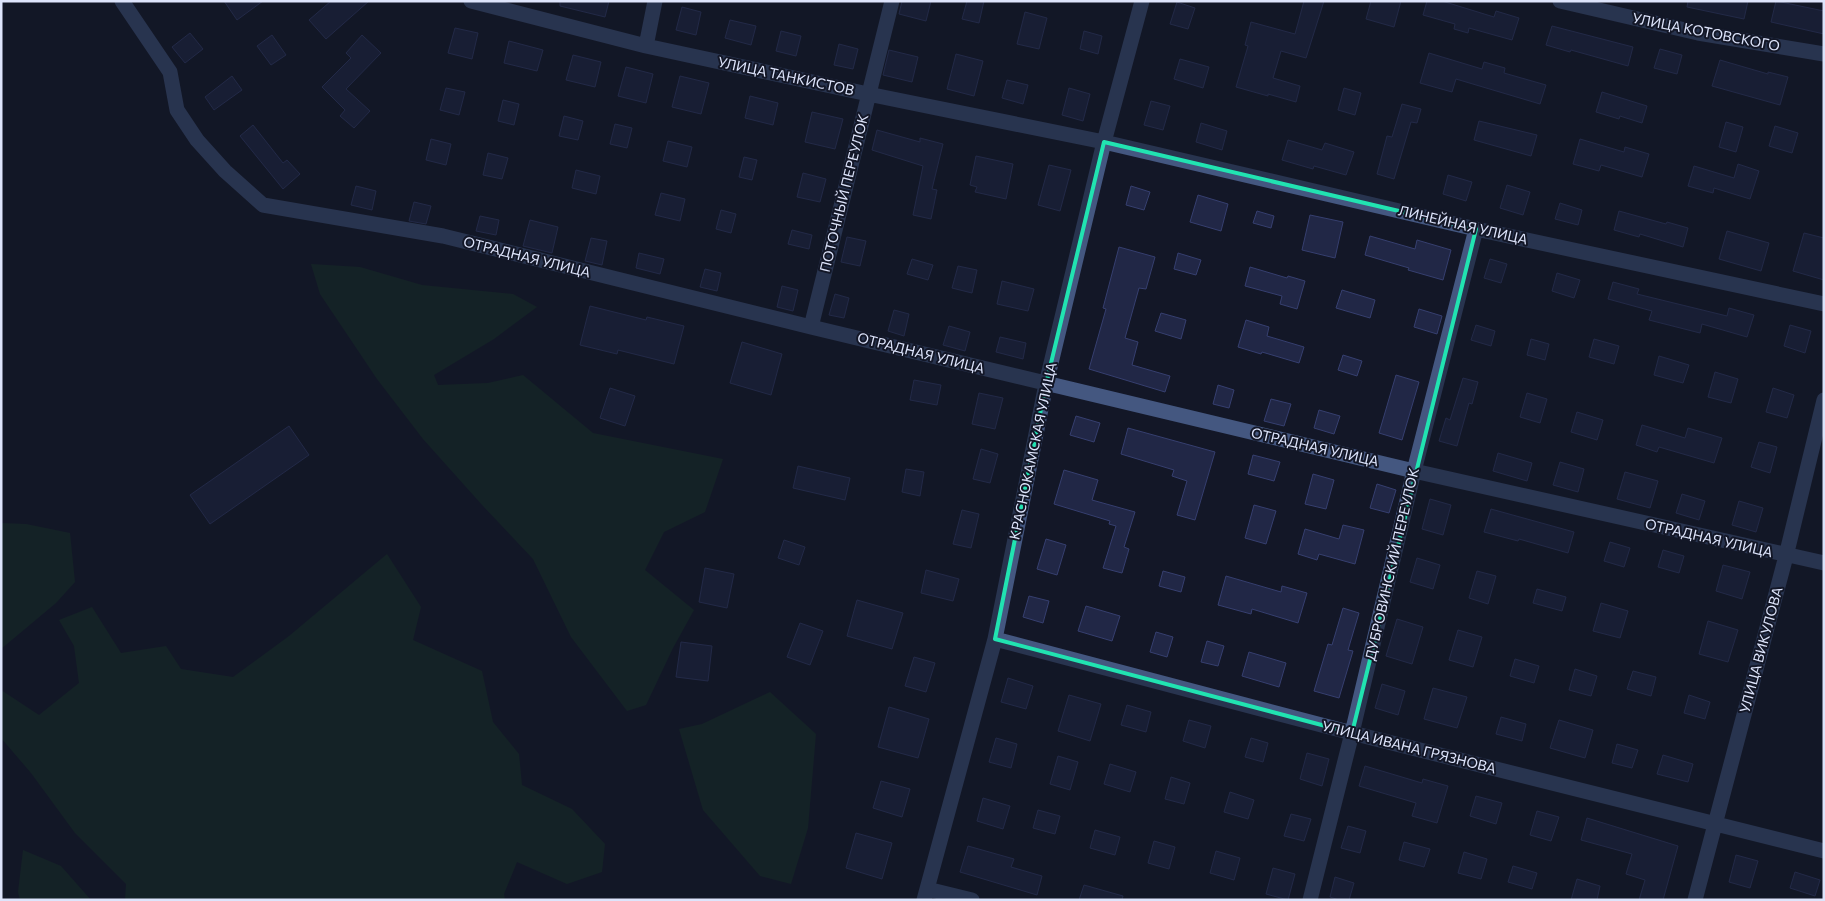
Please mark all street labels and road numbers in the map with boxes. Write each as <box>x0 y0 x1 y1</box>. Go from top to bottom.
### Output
street label: УЛИЦА КОТОВСКОГО <box>1631 9 1781 54</box>
street label: УЛИЦА ТАНКИСТОВ <box>716 53 856 98</box>
street label: ПОТОЧНЫЙ ПЕРЕУЛОК <box>816 112 871 274</box>
street label: ЛИНЕЙНАЯ УЛИЦА <box>1397 201 1530 248</box>
street label: ОТРАДНАЯ УЛИЦА <box>462 232 593 281</box>
street label: ОТРАДНАЯ УЛИЦА <box>856 328 987 377</box>
street label: КРАСНОКАМСКАЯ УЛИЦА <box>1005 360 1060 541</box>
street label: ОТРАДНАЯ УЛИЦА <box>1250 424 1381 470</box>
street label: ДУБРОВИНСКИЙ ПЕРЕУЛОК <box>1361 466 1422 662</box>
street label: ОТРАДНАЯ УЛИЦА <box>1644 515 1775 561</box>
street label: УЛИЦА ВИКУЛОВА <box>1735 585 1786 715</box>
street label: УЛИЦА ИВАНА ГРЯЗНОВА <box>1320 717 1498 776</box>

